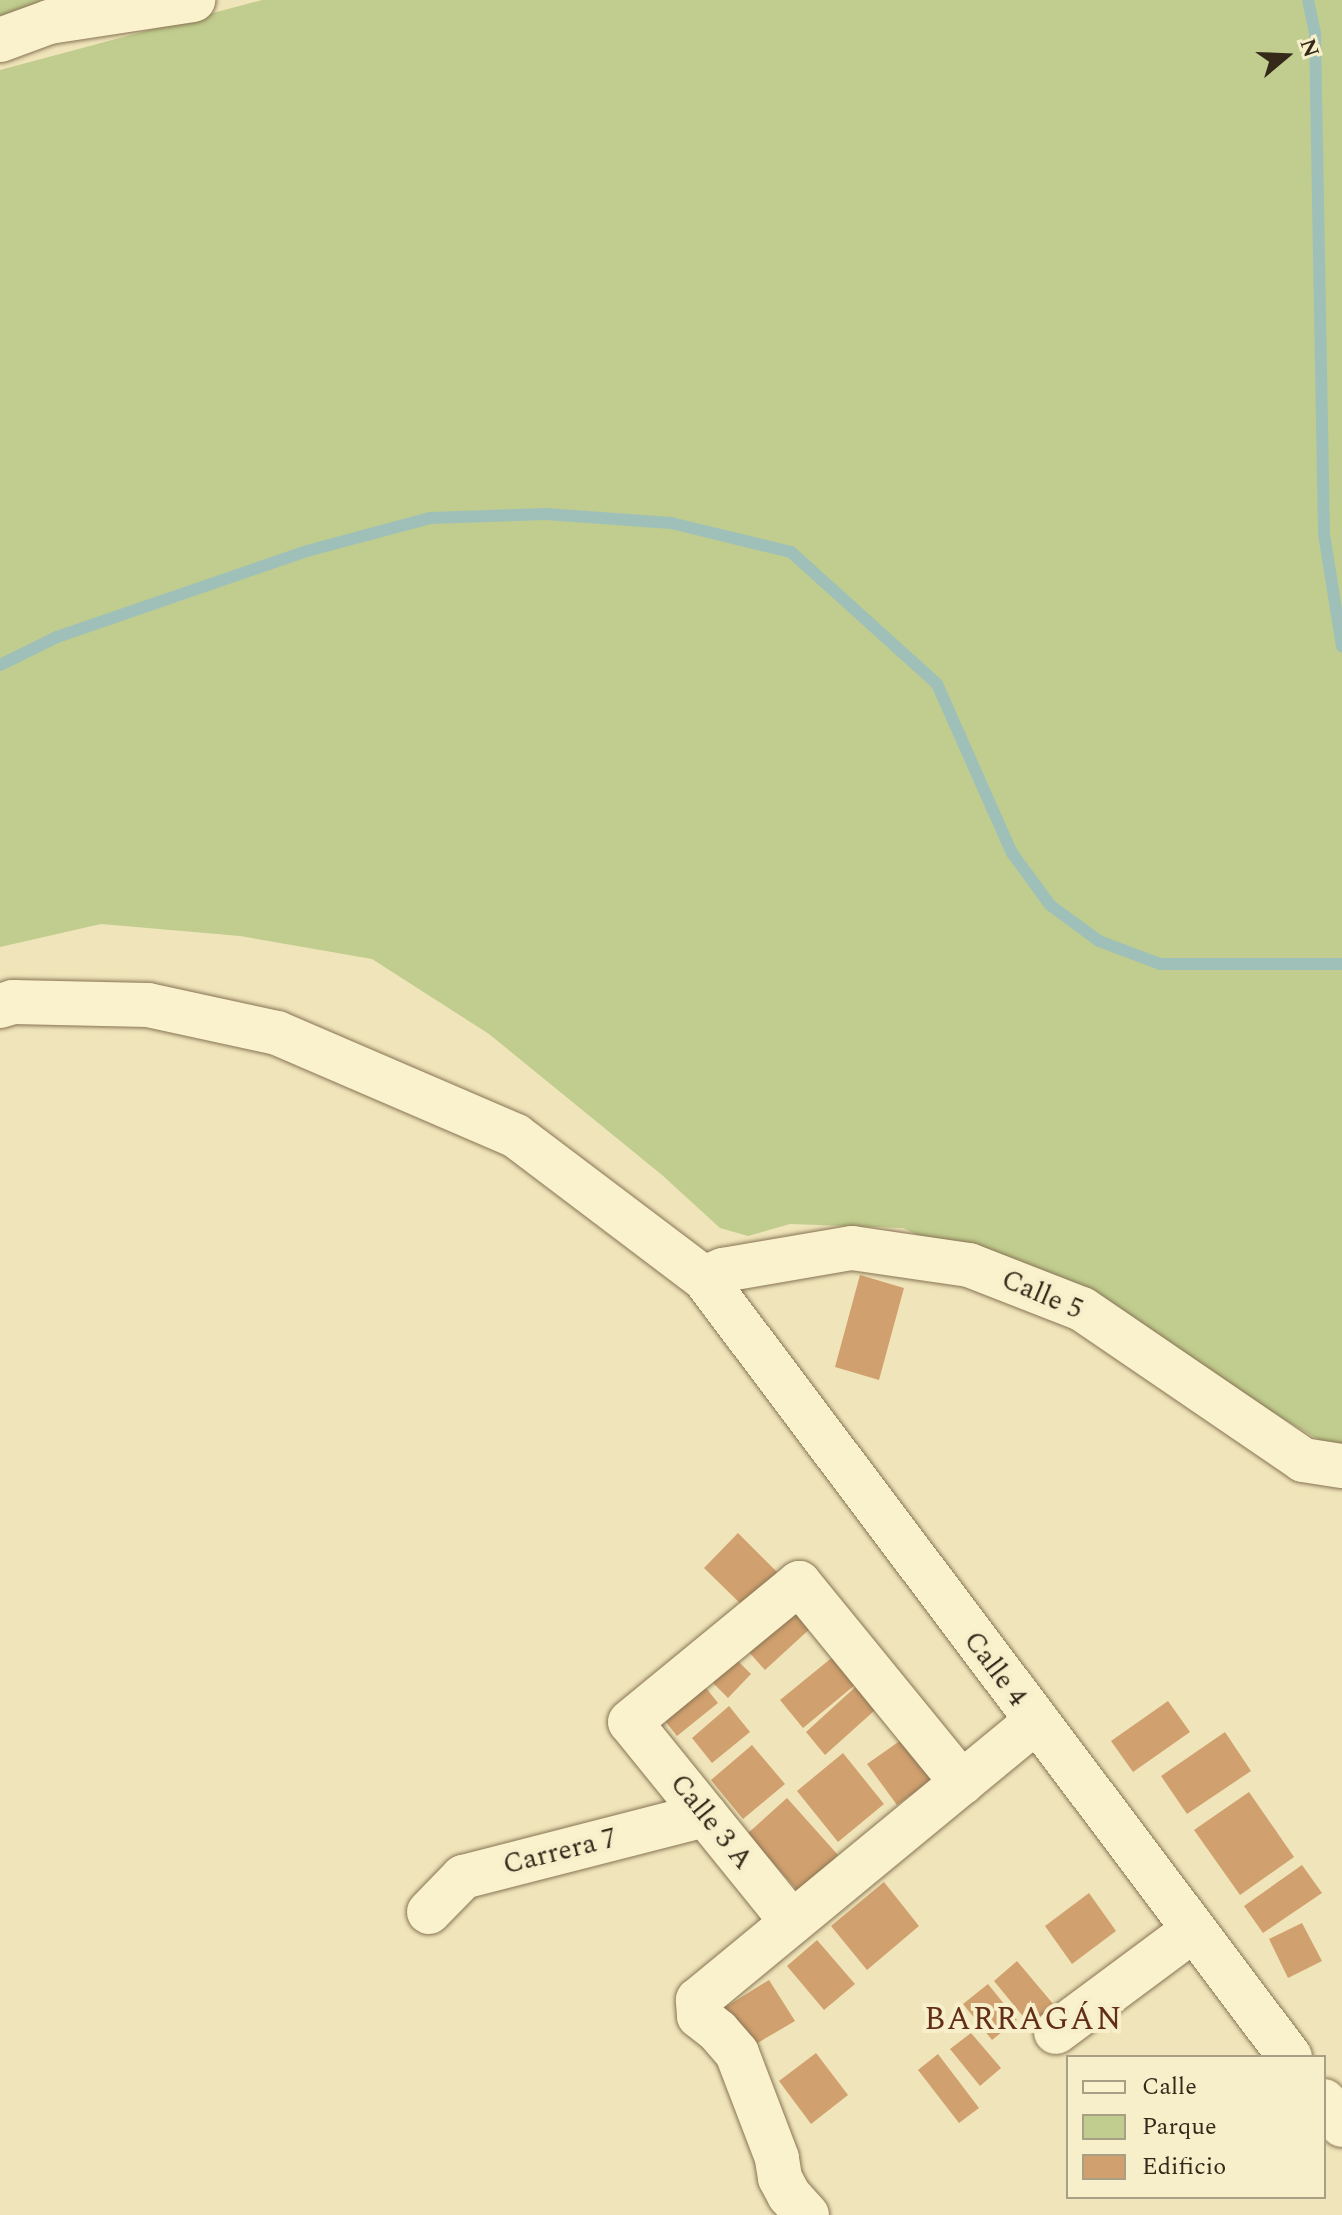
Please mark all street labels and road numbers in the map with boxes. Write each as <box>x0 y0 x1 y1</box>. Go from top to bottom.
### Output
street label: Calle 5 <box>996 1263 1088 1327</box>
street label: Calle 4 <box>956 1625 1034 1713</box>
street label: Calle 3 A <box>662 1768 760 1876</box>
street label: Carrera 7 <box>500 1822 620 1882</box>

